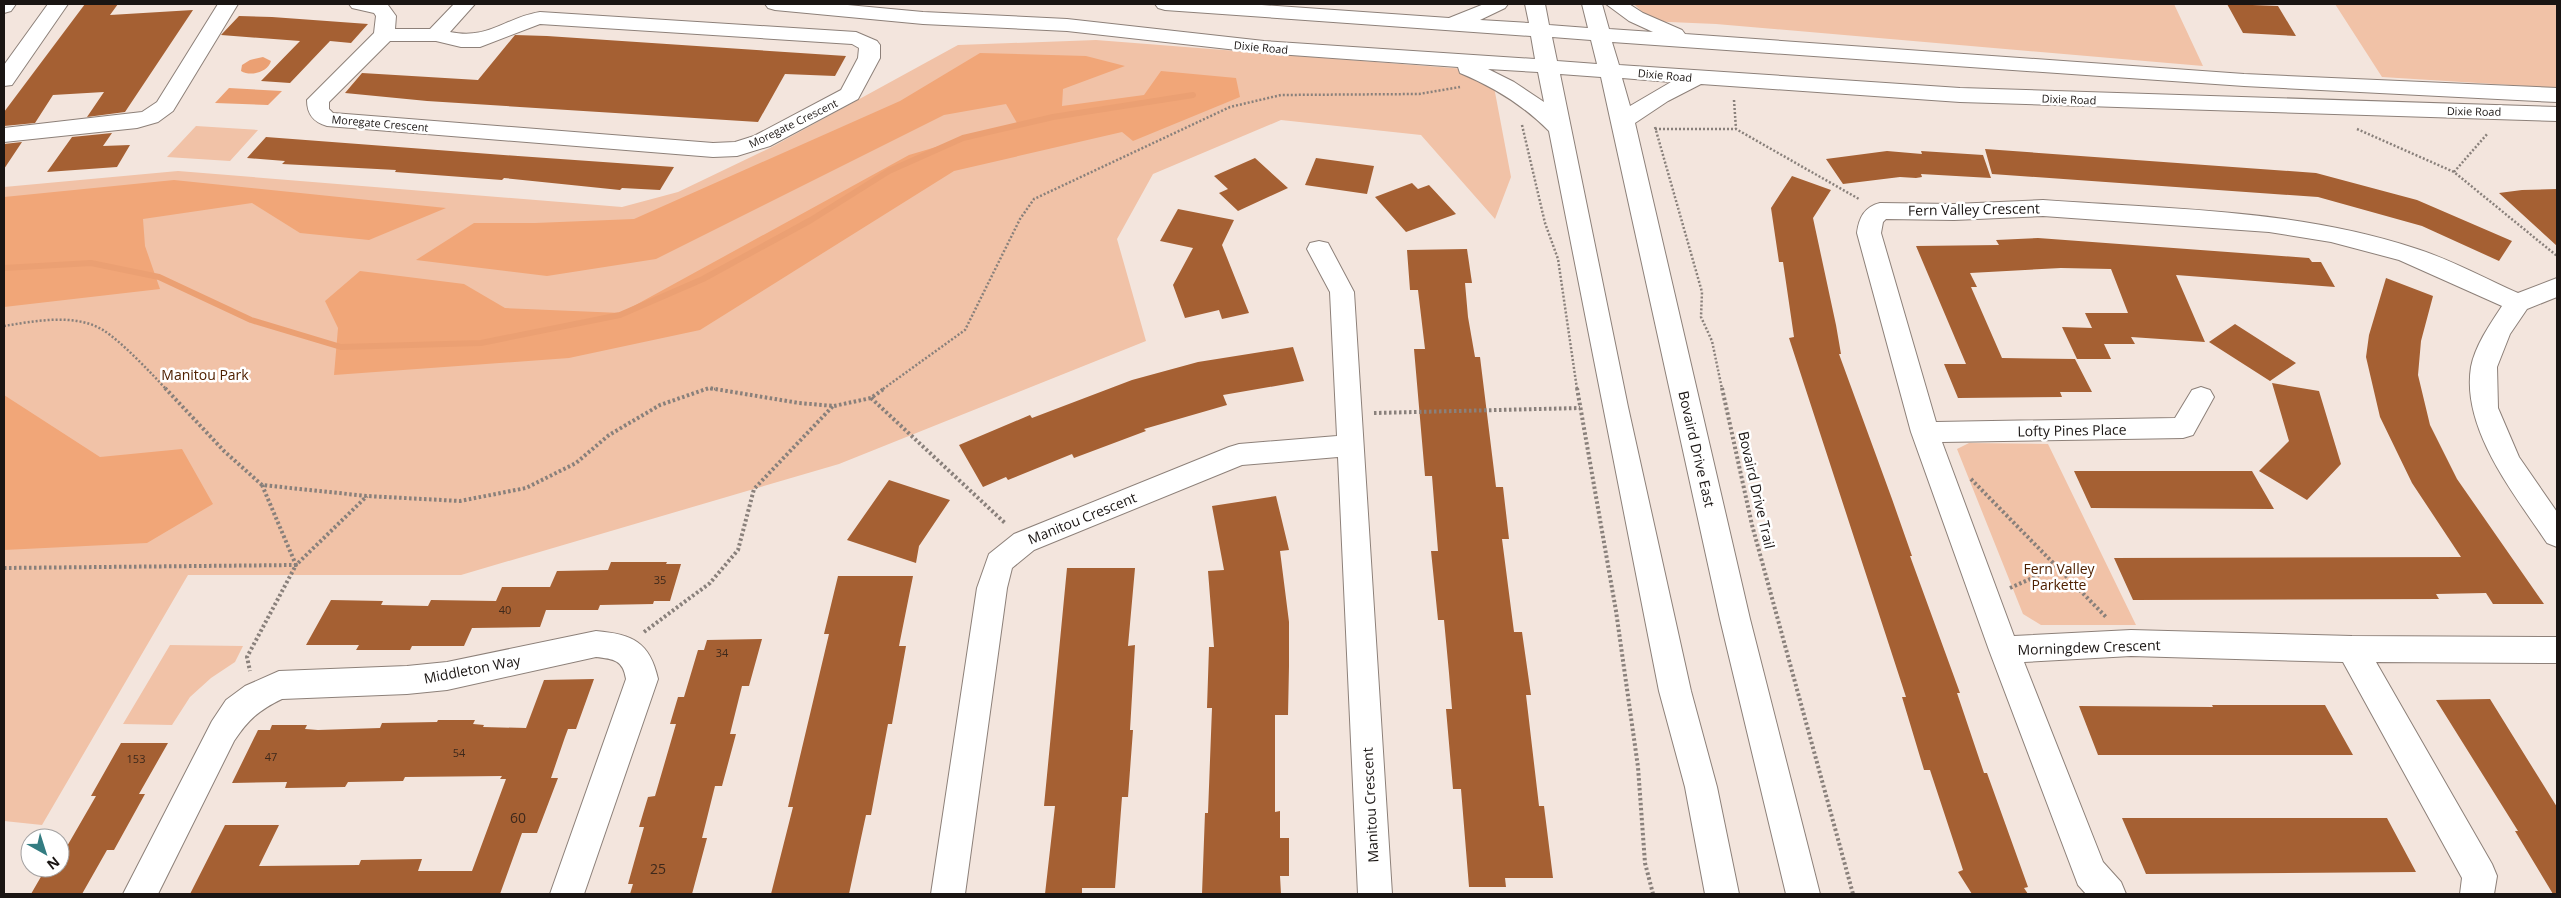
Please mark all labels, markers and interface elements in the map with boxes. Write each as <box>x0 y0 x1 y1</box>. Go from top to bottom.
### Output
street label: Dixie Road <box>1233 37 1289 57</box>
street label: Dixie Road <box>1637 65 1693 85</box>
street label: Dixie Road <box>2041 91 2097 107</box>
street label: Moregate Crescent <box>746 95 840 151</box>
street label: Dixie Road <box>2447 103 2501 119</box>
street label: Moregate Crescent <box>331 111 429 135</box>
street label: Fern Valley Crescent <box>1908 198 2040 220</box>
park label: Manitou Park <box>161 365 249 384</box>
street label: Bovaird Drive East <box>1674 389 1720 509</box>
street label: Lofty Pines Place <box>2017 420 2127 440</box>
street label: Bovaird Drive Trail <box>1734 429 1780 551</box>
street label: Manitou Crescent <box>1025 488 1139 548</box>
park label: Fern Valley Parkette <box>2023 559 2096 594</box>
house number: 35 <box>654 572 666 587</box>
house number: 40 <box>499 602 511 617</box>
street label: Morningdew Crescent <box>2017 635 2161 659</box>
house number: 34 <box>716 645 729 660</box>
street label: Middleton Way <box>422 650 523 688</box>
house number: 54 <box>453 745 466 760</box>
street label: Manitou Crescent <box>1357 747 1383 863</box>
house number: 47 <box>265 749 277 764</box>
house number: 153 <box>127 751 145 766</box>
house number: 60 <box>510 808 526 827</box>
north arrow <box>20 828 70 878</box>
text: N <box>43 853 64 874</box>
house number: 25 <box>650 859 666 878</box>

